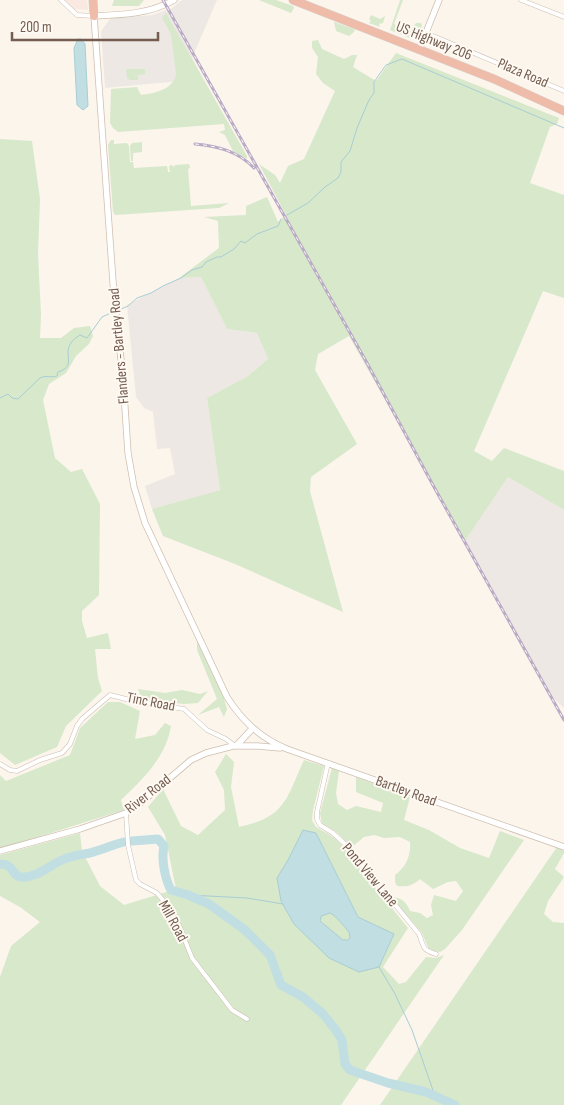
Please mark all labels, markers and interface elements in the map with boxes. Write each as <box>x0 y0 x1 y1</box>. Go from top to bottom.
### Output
scale bar <box>12 10 159 42</box>
street label: US Highway 206 <box>393 17 475 65</box>
text: 200 m <box>20 18 52 37</box>
street label: Plaza Road <box>495 54 551 92</box>
street label: Flanders - Bartley Road <box>104 287 134 405</box>
street label: Tinc Road <box>125 688 177 716</box>
street label: River Road <box>121 770 175 818</box>
street label: Bartley Road <box>373 771 439 811</box>
street label: Pond View Lane <box>338 839 402 911</box>
street label: Mill Road <box>154 897 192 945</box>

